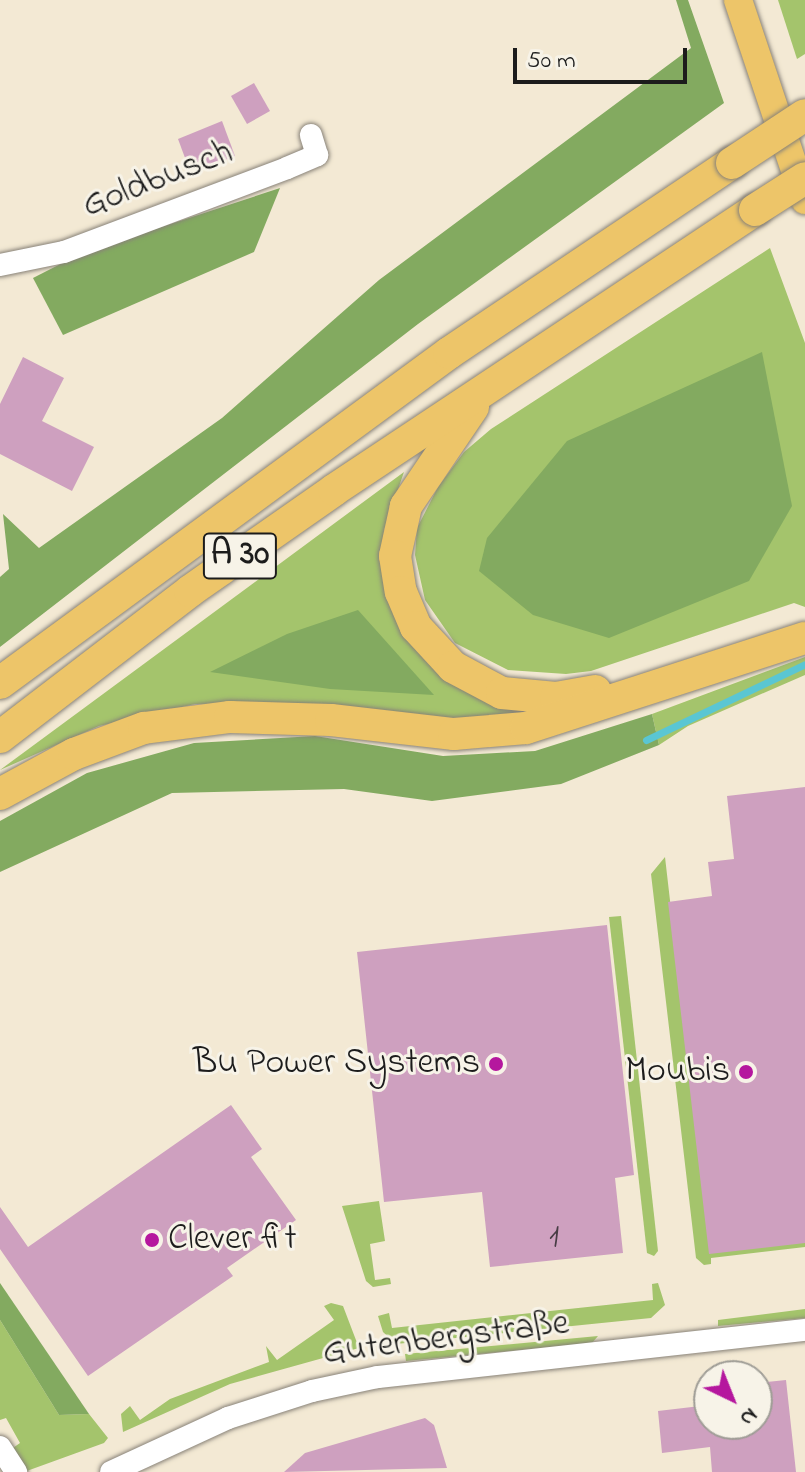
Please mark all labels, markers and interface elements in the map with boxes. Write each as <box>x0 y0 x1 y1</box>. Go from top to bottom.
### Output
scale bar <box>517 32 691 82</box>
text: 50 m <box>527 44 576 79</box>
street label: Goldbusch <box>77 132 239 228</box>
road number: A 30 <box>202 526 278 586</box>
place label: Bu Power Systems <box>193 1042 480 1086</box>
place label: Moubis <box>625 1050 730 1094</box>
marker: Bu Power Systems <box>487 1055 505 1073</box>
marker: Moubis <box>737 1063 755 1081</box>
place label: Clever fit <box>168 1218 296 1262</box>
house number: 1 <box>549 1220 559 1258</box>
marker: Clever fit <box>143 1231 161 1249</box>
street label: Gutenbergstraße <box>321 1302 571 1376</box>
north arrow <box>693 1360 773 1440</box>
text: N <box>732 1399 764 1433</box>

